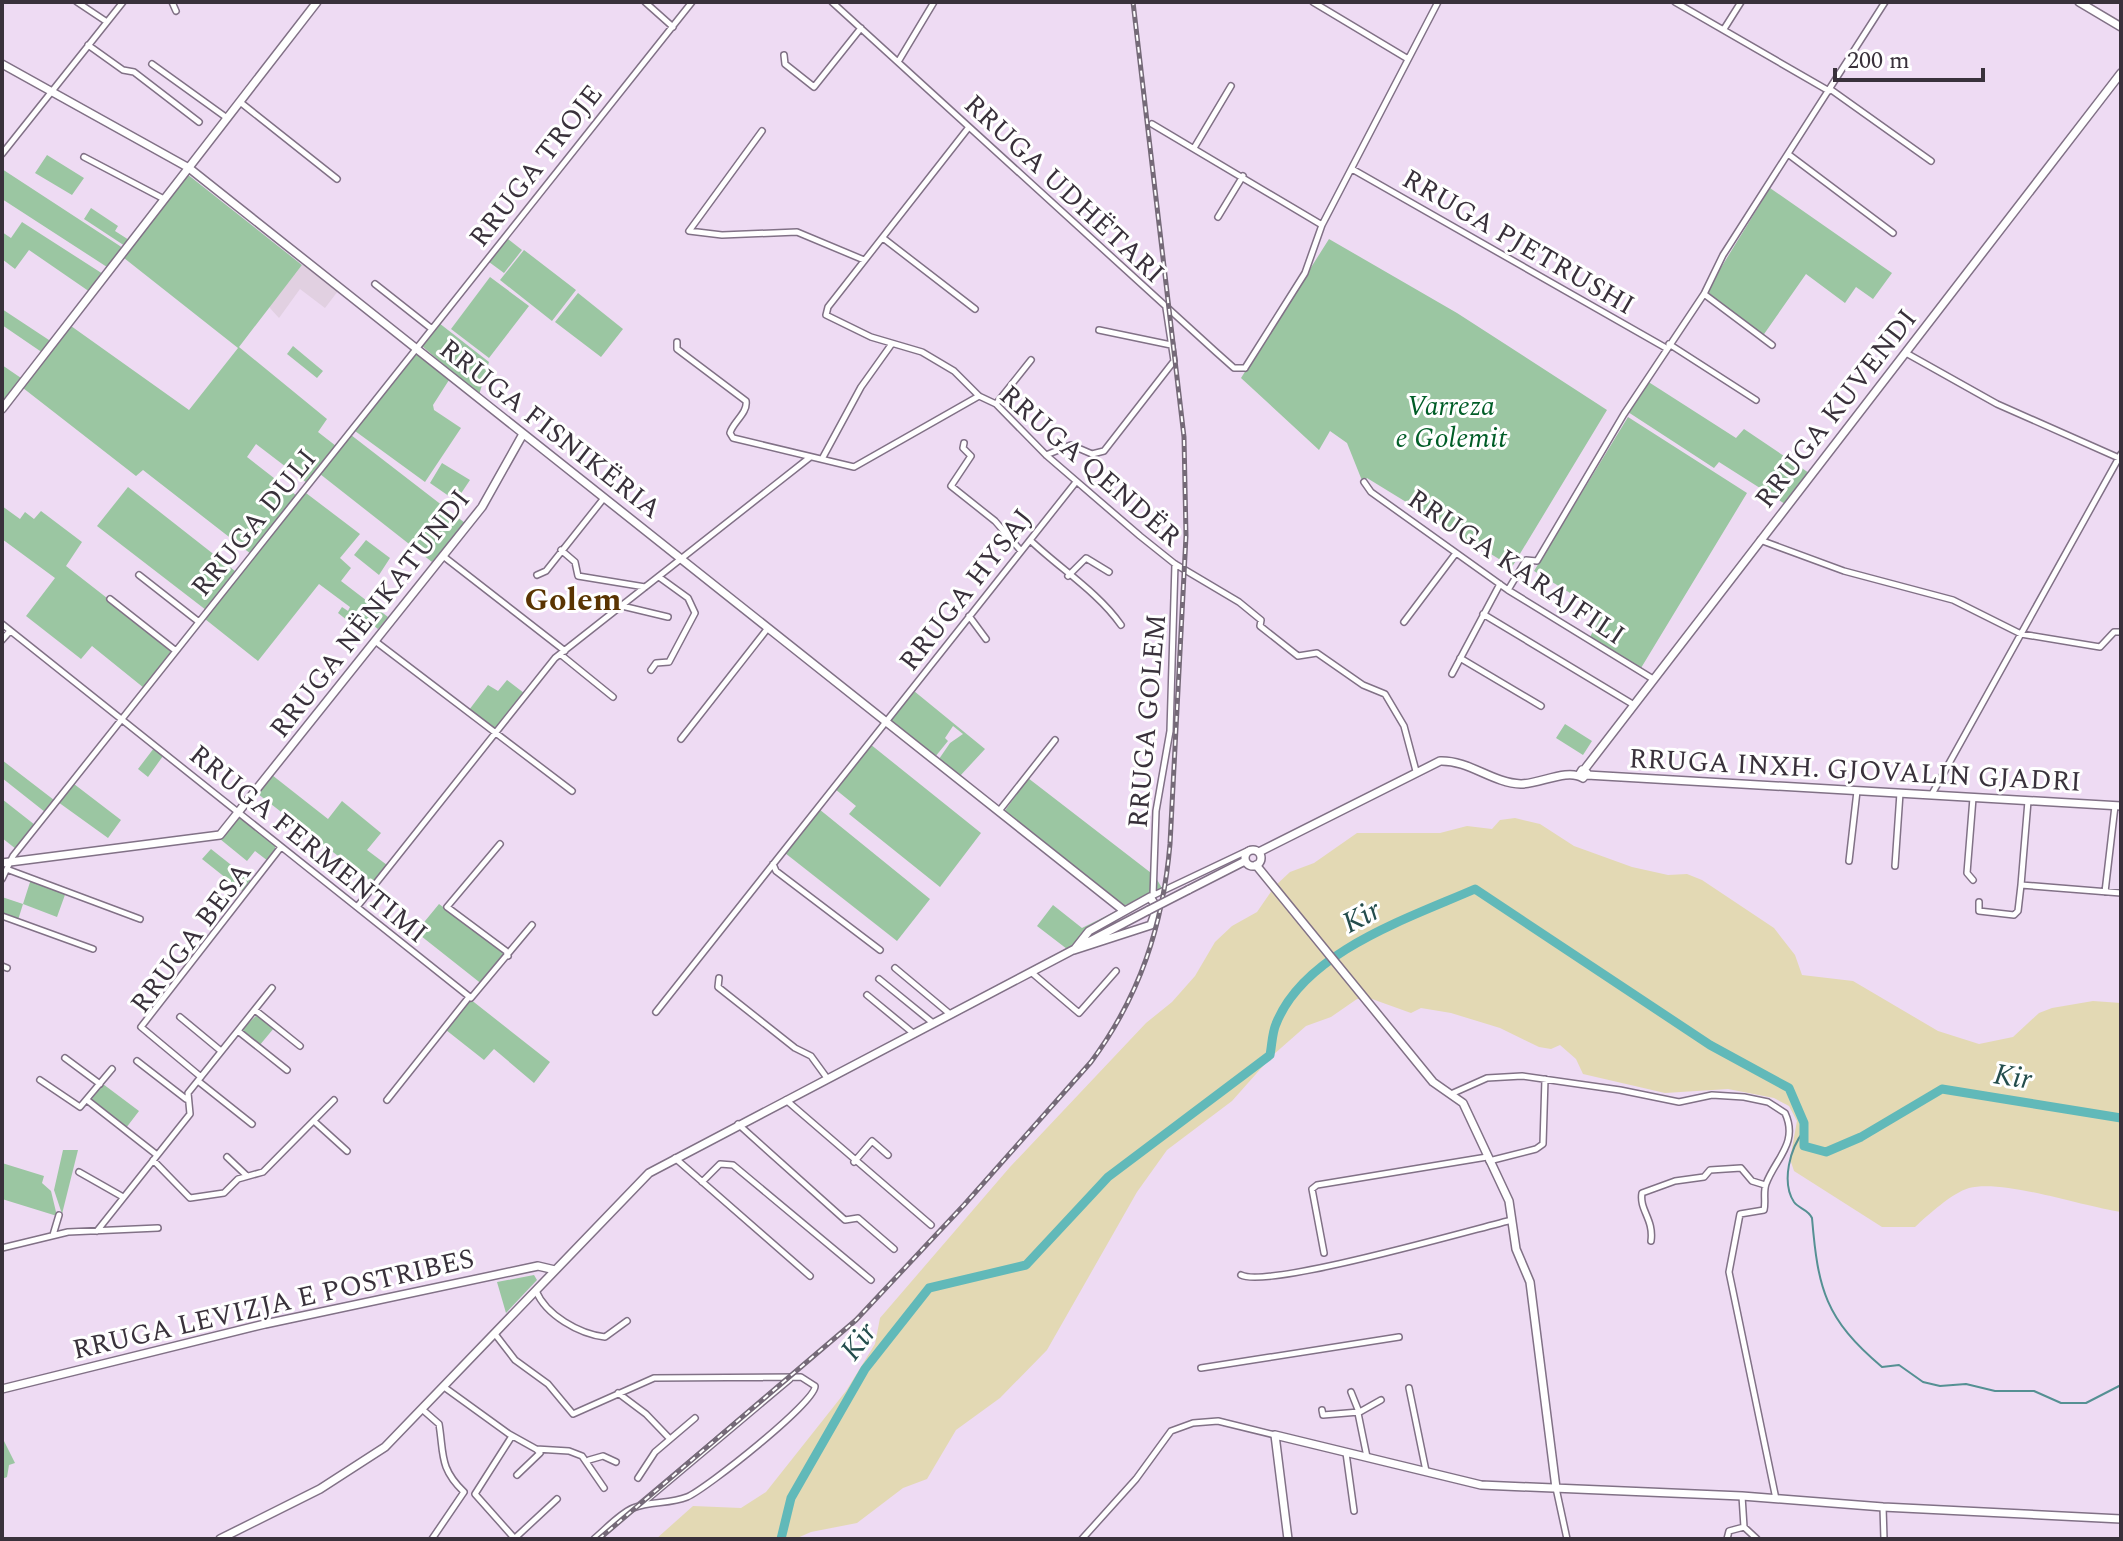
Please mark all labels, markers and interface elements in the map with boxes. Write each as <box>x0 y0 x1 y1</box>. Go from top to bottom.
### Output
scale bar <box>1835 32 1983 82</box>
text: 200 m <box>1847 43 1910 79</box>
street label: RRUGA TROJE <box>459 75 614 257</box>
street label: RRUGA UDHËTARI <box>954 84 1174 294</box>
street label: RRUGA PJETRUSHI <box>1394 158 1643 327</box>
street label: RRUGA KUVENDI <box>1744 300 1928 518</box>
street label: RRUGA FISNIKËRIA <box>429 328 671 530</box>
street label: RRUGA QENDËR <box>989 375 1191 558</box>
park label: Varreza e Golemit <box>1395 385 1508 460</box>
street label: RRUGA DULI <box>181 439 328 606</box>
street label: RRUGA KARAJFILI <box>1399 478 1634 656</box>
street label: RRUGA NËNKATUNDI <box>259 480 481 748</box>
street label: RRUGA HYSAJ <box>889 499 1044 681</box>
district label: Golem <box>524 576 622 625</box>
street label: RRUGA GOLEM <box>1117 612 1178 830</box>
street label: RRUGA FERMENTIMI <box>179 734 437 954</box>
street label: RRUGA INXH. GJOVALIN GJADRI <box>1628 737 2082 804</box>
street label: RRUGA BESA <box>120 853 263 1023</box>
water label: Kir <box>1334 887 1390 946</box>
water label: Kir <box>1990 1051 2036 1103</box>
street label: RRUGA LEVIZJA E POSTRIBES <box>68 1237 478 1372</box>
water label: Kir <box>829 1312 889 1371</box>

